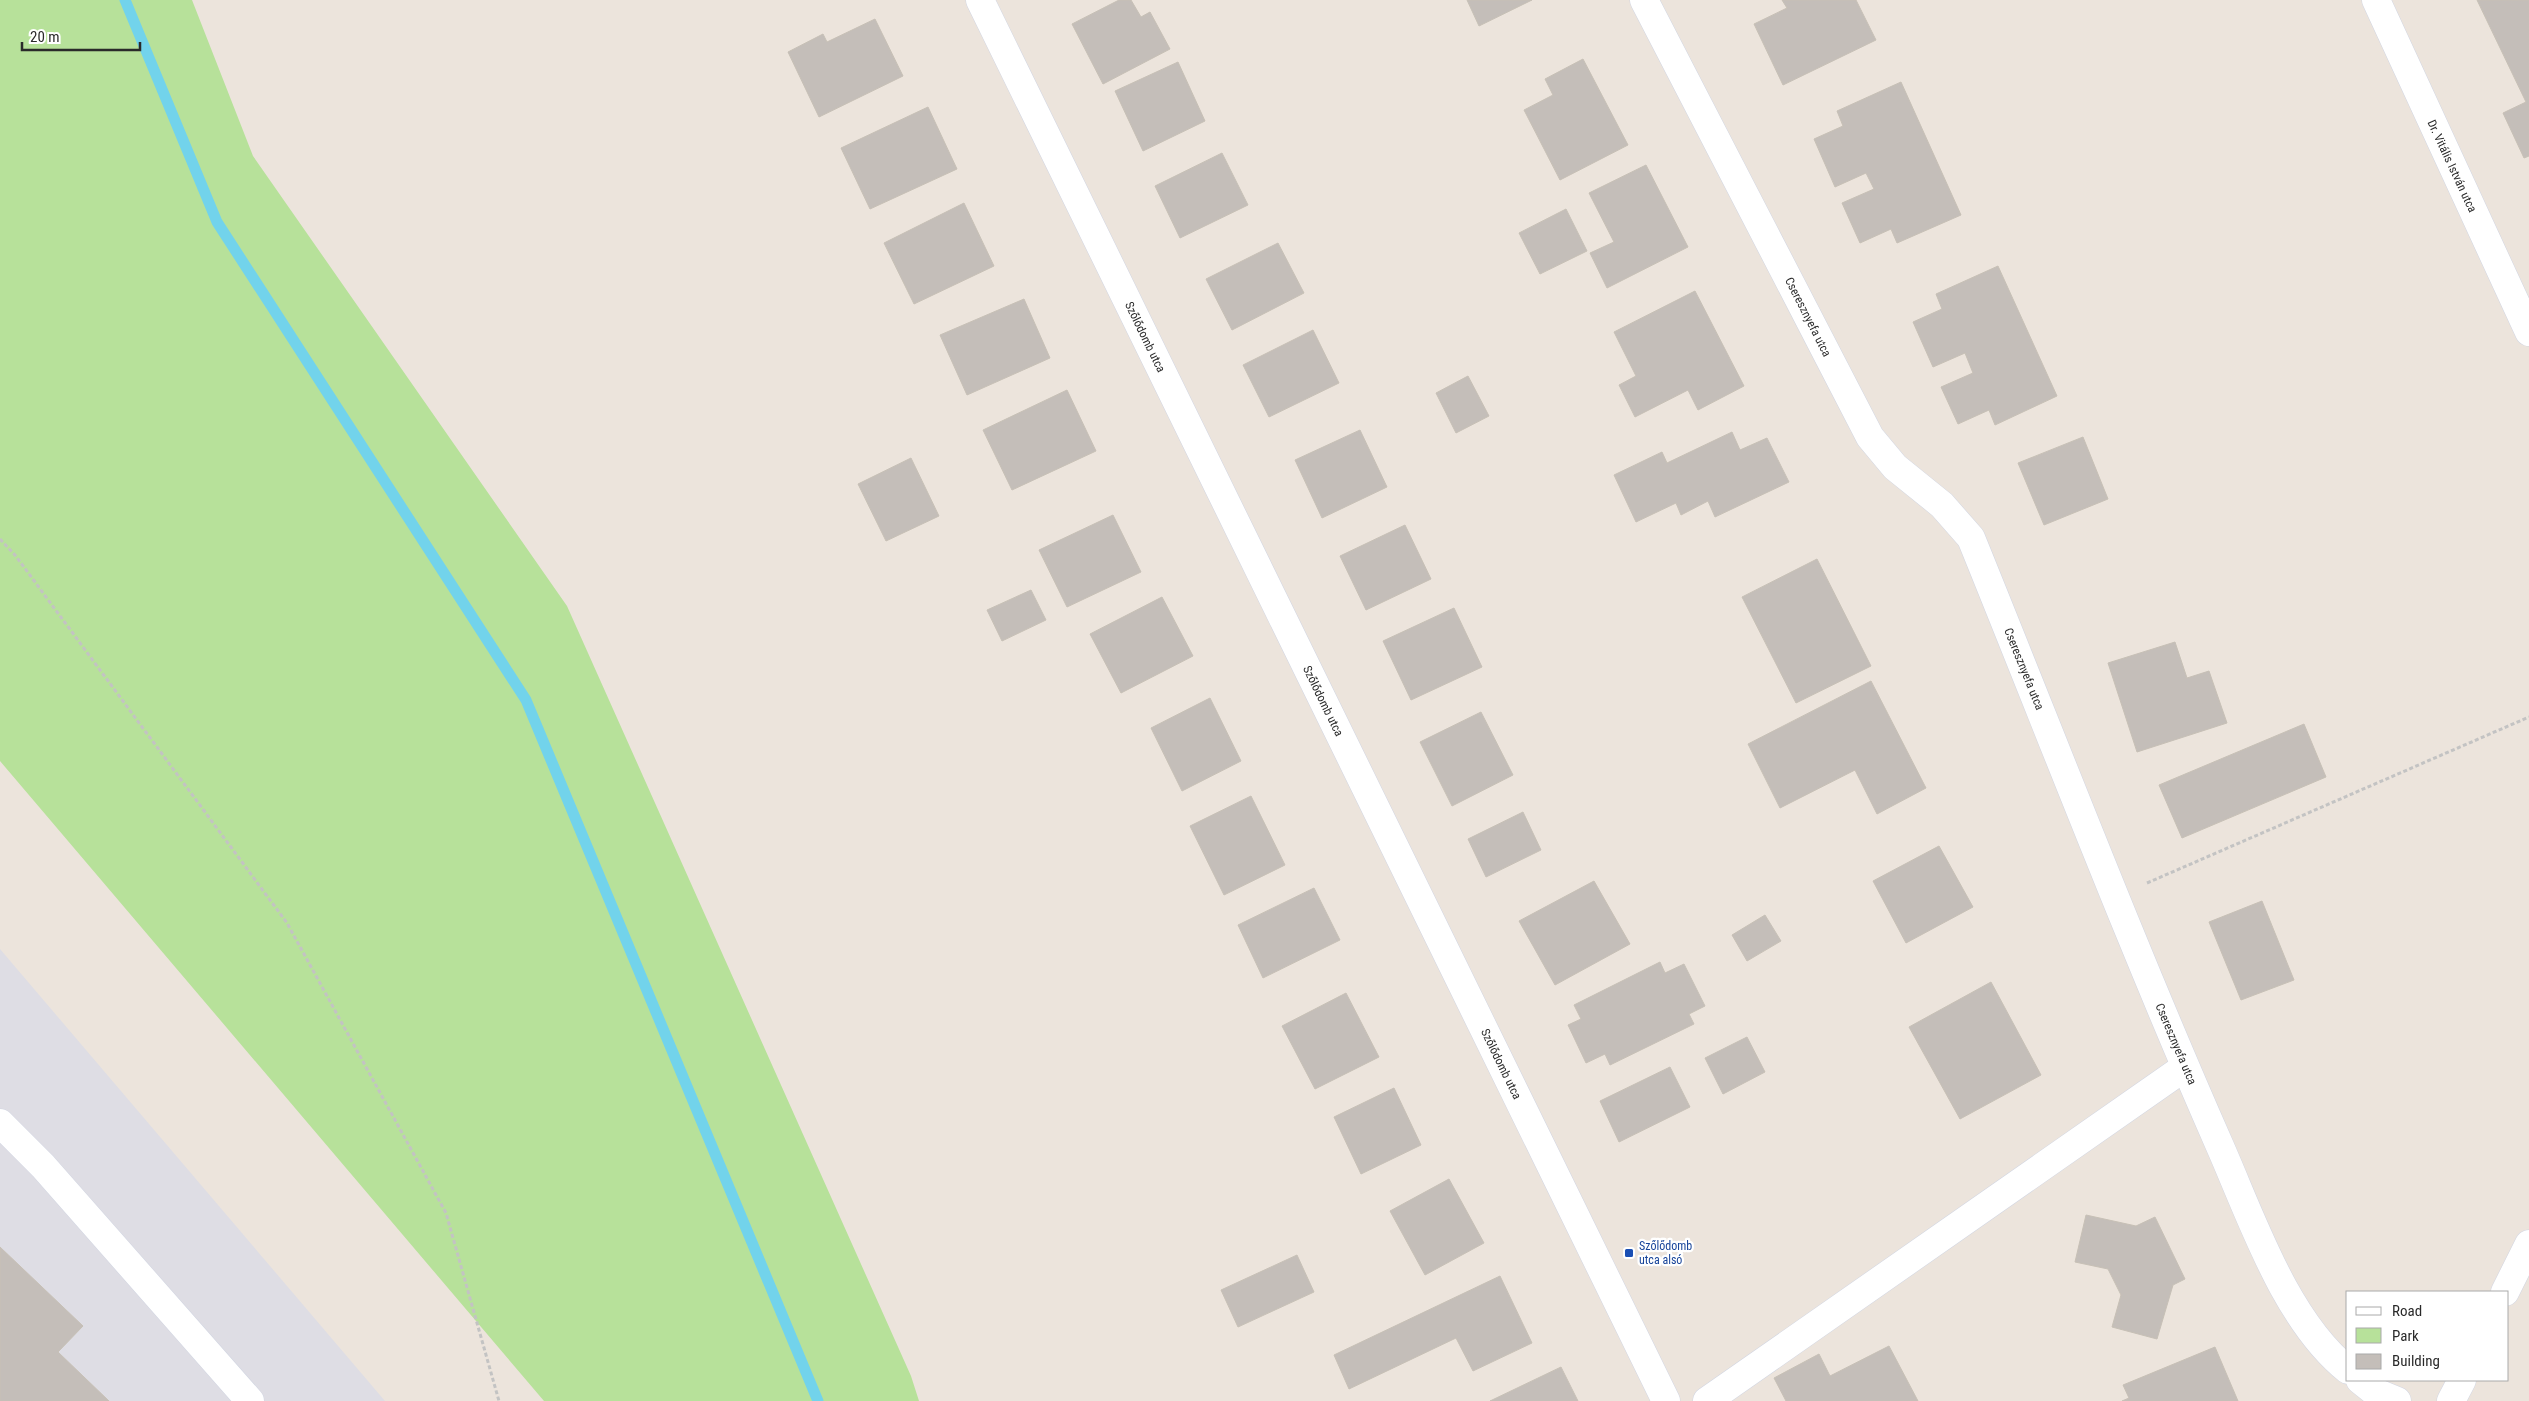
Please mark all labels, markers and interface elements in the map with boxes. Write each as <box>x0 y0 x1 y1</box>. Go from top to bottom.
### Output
scale bar <box>22 20 140 52</box>
text: 20 m <box>30 28 60 46</box>
street label: Dr. Vitális István utca <box>2424 118 2480 215</box>
street label: Cseresznyefa utca <box>1782 275 1834 359</box>
street label: Szőlődomb utca <box>1122 300 1168 375</box>
street label: Cseresznyefa utca <box>2001 626 2047 712</box>
street label: Szőlődomb utca <box>1300 664 1346 739</box>
street label: Cseresznyefa utca <box>2153 1001 2200 1087</box>
street label: Szőlődomb utca <box>1478 1027 1524 1102</box>
place label: Szőlődomb utca alsó <box>1639 1239 1692 1267</box>
marker: Szőlődomb utca alsó <box>1623 1247 1635 1259</box>
legend <box>2346 1291 2509 1381</box>
text: Road <box>2392 1302 2422 1320</box>
text: Park <box>2392 1327 2419 1345</box>
text: Building <box>2392 1352 2440 1370</box>

